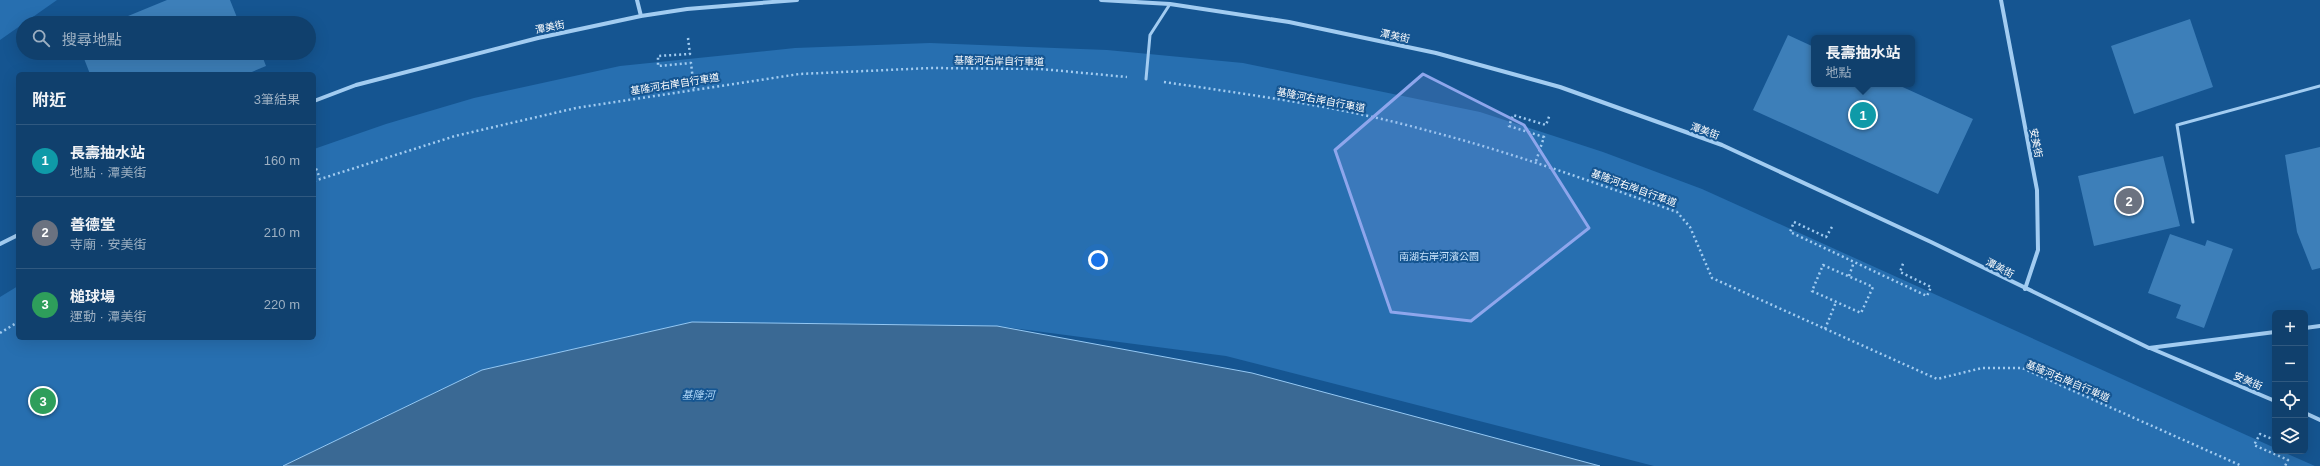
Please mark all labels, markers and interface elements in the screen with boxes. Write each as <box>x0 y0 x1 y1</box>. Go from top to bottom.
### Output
search box <box>16 16 316 60</box>
street label: 潭美街 <box>534 19 566 35</box>
icon: search <box>30 27 52 49</box>
street label: 潭美街 <box>1379 28 1411 44</box>
text: 搜尋地點 <box>62 31 122 48</box>
popup <box>1811 35 1915 87</box>
text: 長壽抽水站 <box>1825 44 1901 61</box>
street label: 基隆河右岸自行車道 <box>954 55 1044 67</box>
text: 地點 <box>1825 65 1852 80</box>
street label: 基隆河右岸自行車道 <box>630 72 720 96</box>
street label: 基隆河右岸自行車道 <box>1276 86 1366 114</box>
text: 附近 <box>32 91 66 110</box>
text: 3筆結果 <box>254 92 300 107</box>
pin: 1 <box>1850 100 1876 130</box>
street label: 潭美街 <box>1689 121 1721 141</box>
street label: 安美街 <box>2028 127 2044 159</box>
text: 長壽抽水站 <box>70 144 145 161</box>
text: 1 <box>41 153 49 168</box>
text: 160 m <box>264 153 300 168</box>
text: 地點 · 潭美街 <box>70 165 147 180</box>
street label: 基隆河右岸自行車道 <box>1590 167 1678 209</box>
pin: 2 <box>2116 186 2142 216</box>
text: 善德堂 <box>70 216 115 233</box>
text: 2 <box>41 225 49 240</box>
text: 210 m <box>264 225 300 240</box>
text: 寺廟 · 安美街 <box>70 237 147 252</box>
your location <box>1088 250 1108 270</box>
park label: 南湖右岸河濱公園 <box>1399 251 1479 262</box>
street label: 潭美街 <box>1984 256 2016 280</box>
text: 槌球場 <box>70 288 115 305</box>
text: 3 <box>41 297 49 312</box>
text: 220 m <box>264 297 300 312</box>
text: 運動 · 潭美街 <box>70 309 147 324</box>
map controls <box>2272 310 2308 454</box>
button: + <box>2272 310 2308 346</box>
button: − <box>2272 346 2308 382</box>
street label: 基隆河右岸自行車道 <box>2024 358 2112 404</box>
street label: 安美街 <box>2232 370 2264 392</box>
button: locate <box>2272 382 2308 418</box>
pin: 3 <box>30 386 56 416</box>
water label: 基隆河 <box>682 389 716 401</box>
button: layers <box>2272 418 2308 454</box>

